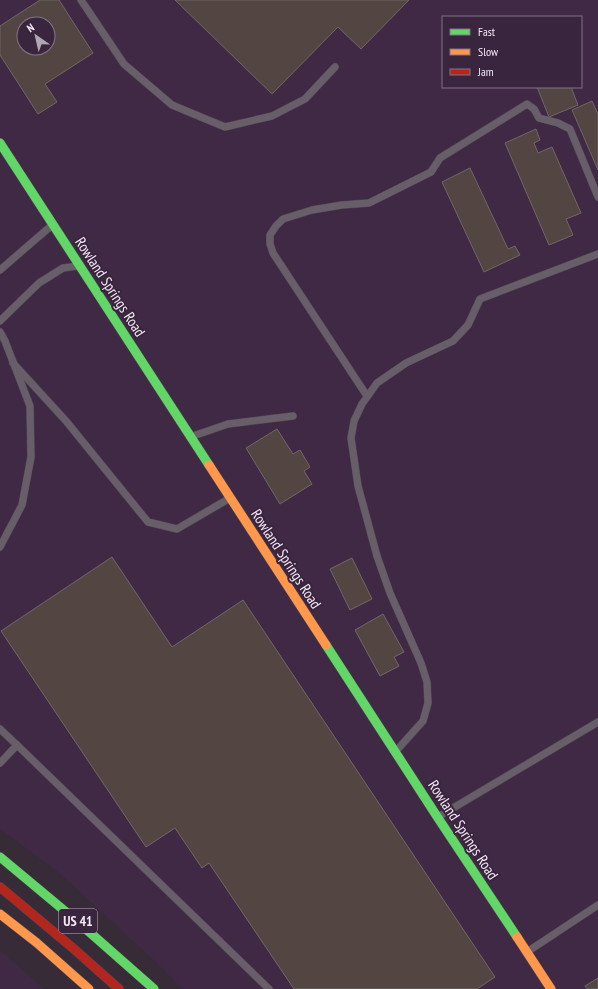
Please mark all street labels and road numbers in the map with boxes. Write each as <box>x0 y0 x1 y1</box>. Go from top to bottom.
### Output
street label: Rowland Springs Road <box>71 233 150 340</box>
street label: Rowland Springs Road <box>247 505 326 612</box>
street label: Rowland Springs Road <box>424 776 503 883</box>
road number: US 41 <box>59 909 97 933</box>

